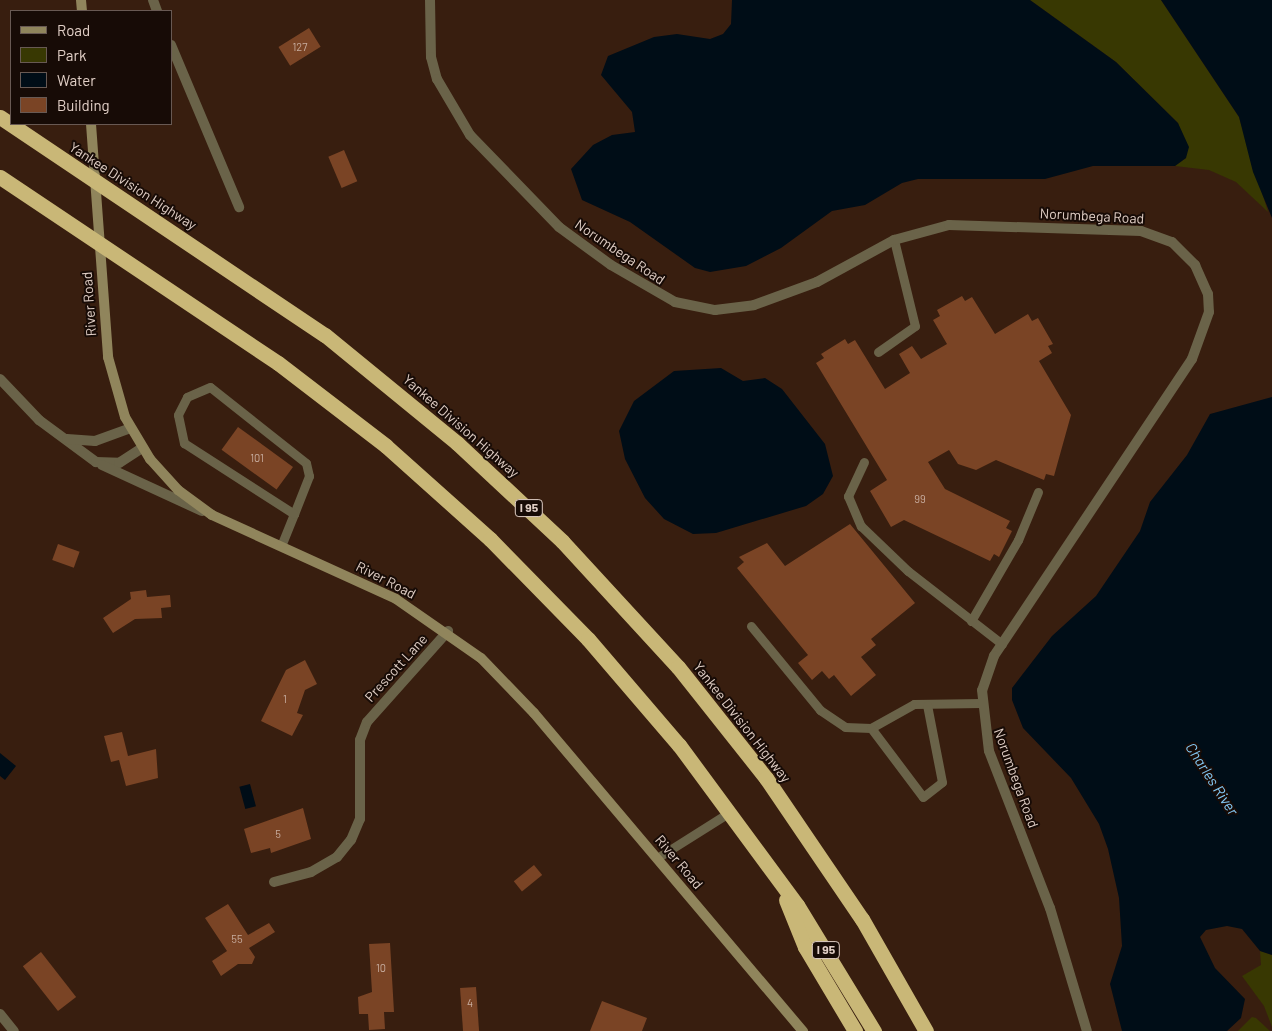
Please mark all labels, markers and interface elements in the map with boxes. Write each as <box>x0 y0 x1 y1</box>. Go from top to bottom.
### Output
legend <box>10 10 172 125</box>
text: Road <box>57 21 90 39</box>
house number: 127 <box>293 40 307 54</box>
text: Park <box>57 46 86 64</box>
text: Water <box>57 71 96 89</box>
text: Building <box>57 96 110 114</box>
street label: Yankee Division Highway <box>66 139 200 233</box>
street label: Norumbega Road <box>1039 205 1145 227</box>
street label: Norumbega Road <box>572 216 668 288</box>
street label: River Road <box>78 271 100 337</box>
street label: Yankee Division Highway <box>400 371 522 481</box>
house number: 101 <box>250 451 264 465</box>
house number: 99 <box>914 492 926 506</box>
road number: I 95 <box>514 498 544 518</box>
street label: River Road <box>353 558 419 602</box>
street label: Prescott Lane <box>361 631 431 705</box>
street label: Yankee Division Highway <box>690 658 794 786</box>
house number: 1 <box>283 692 287 706</box>
street label: Norumbega Road <box>990 726 1042 830</box>
water label: Charles River <box>1182 739 1242 819</box>
house number: 5 <box>275 827 281 841</box>
street label: River Road <box>652 832 706 892</box>
house number: 55 <box>231 932 243 946</box>
road number: I 95 <box>811 940 841 960</box>
house number: 10 <box>376 961 386 975</box>
house number: 4 <box>467 996 473 1010</box>

